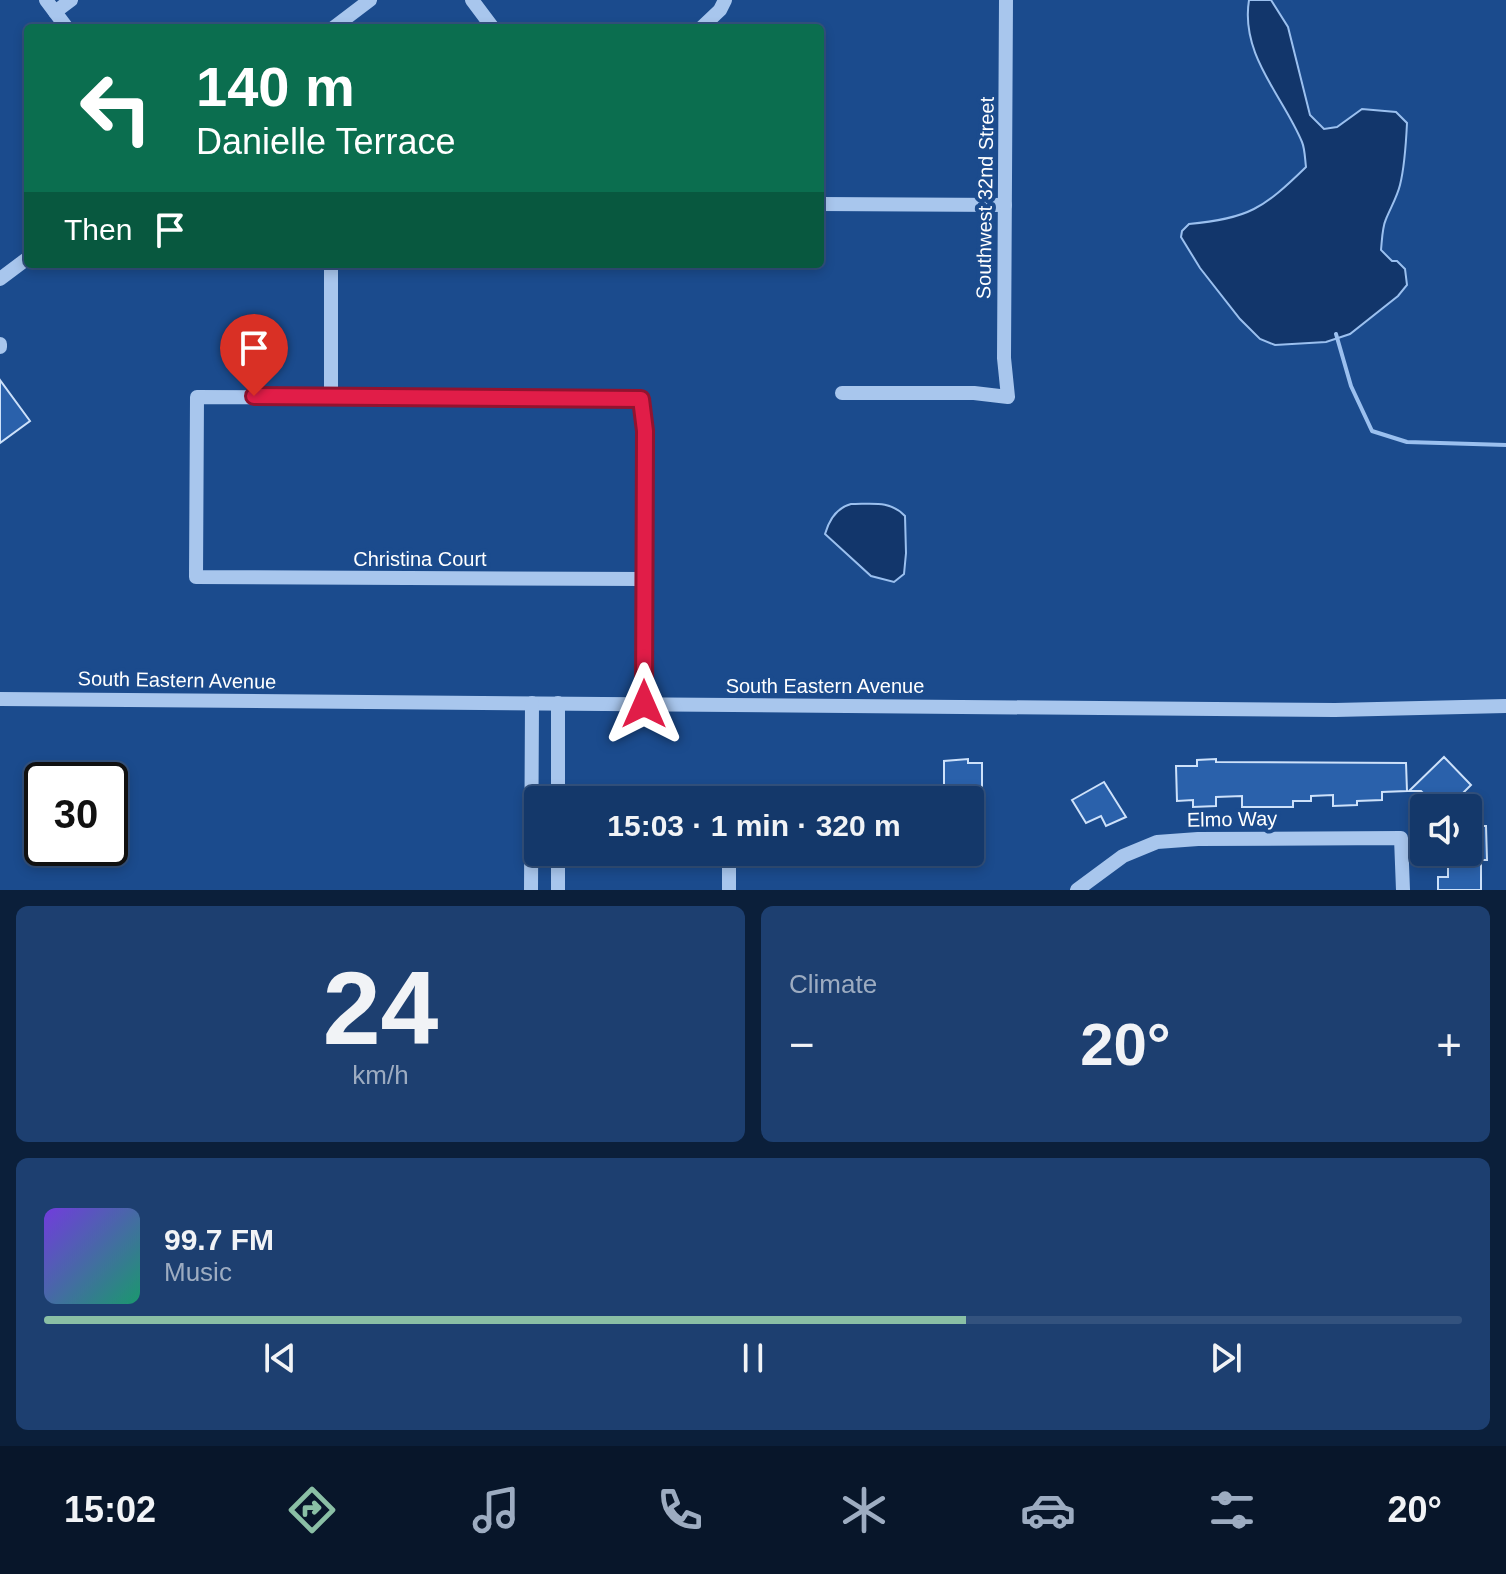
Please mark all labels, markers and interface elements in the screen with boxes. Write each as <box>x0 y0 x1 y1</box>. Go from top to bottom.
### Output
text: 140 m <box>196 55 355 118</box>
icon: left <box>64 56 168 160</box>
street label: Southwest 32nd Street <box>972 96 998 299</box>
text: Danielle Terrace <box>196 121 455 162</box>
icon: arrive <box>148 208 192 252</box>
text: Then <box>64 213 132 246</box>
pin <box>220 314 288 396</box>
icon: arrive <box>232 326 276 370</box>
street label: Christina Court <box>353 548 487 570</box>
position arrow <box>602 662 686 746</box>
street label: South Eastern Avenue <box>77 667 277 693</box>
street label: South Eastern Avenue <box>726 675 924 697</box>
speed limit sign: 30 <box>24 762 128 866</box>
map controls <box>1410 794 1482 866</box>
button: sound <box>1410 794 1482 866</box>
street label: Elmo Way <box>1187 807 1277 831</box>
text: 15:03 · 1 min · 320 m <box>607 809 901 842</box>
text: 24 <box>323 950 438 1066</box>
text: Climate <box>789 969 877 999</box>
text: 20° <box>1080 1011 1171 1078</box>
text: − <box>789 1020 815 1069</box>
text: + <box>1436 1020 1462 1069</box>
text: km/h <box>352 1060 409 1090</box>
text: 99.7 FM <box>164 1223 274 1256</box>
text: Music <box>164 1257 232 1287</box>
icon: previous <box>258 1336 302 1380</box>
icon: pause <box>731 1336 775 1380</box>
icon: next <box>1204 1336 1248 1380</box>
icon: directions <box>284 1482 340 1538</box>
icon: music <box>468 1482 524 1538</box>
icon: phone <box>652 1482 708 1538</box>
icon: climate <box>836 1482 892 1538</box>
icon: car <box>1020 1482 1076 1538</box>
icon: filters <box>1204 1482 1260 1538</box>
text: 15:02 <box>64 1489 156 1530</box>
text: 20° <box>1387 1489 1442 1530</box>

